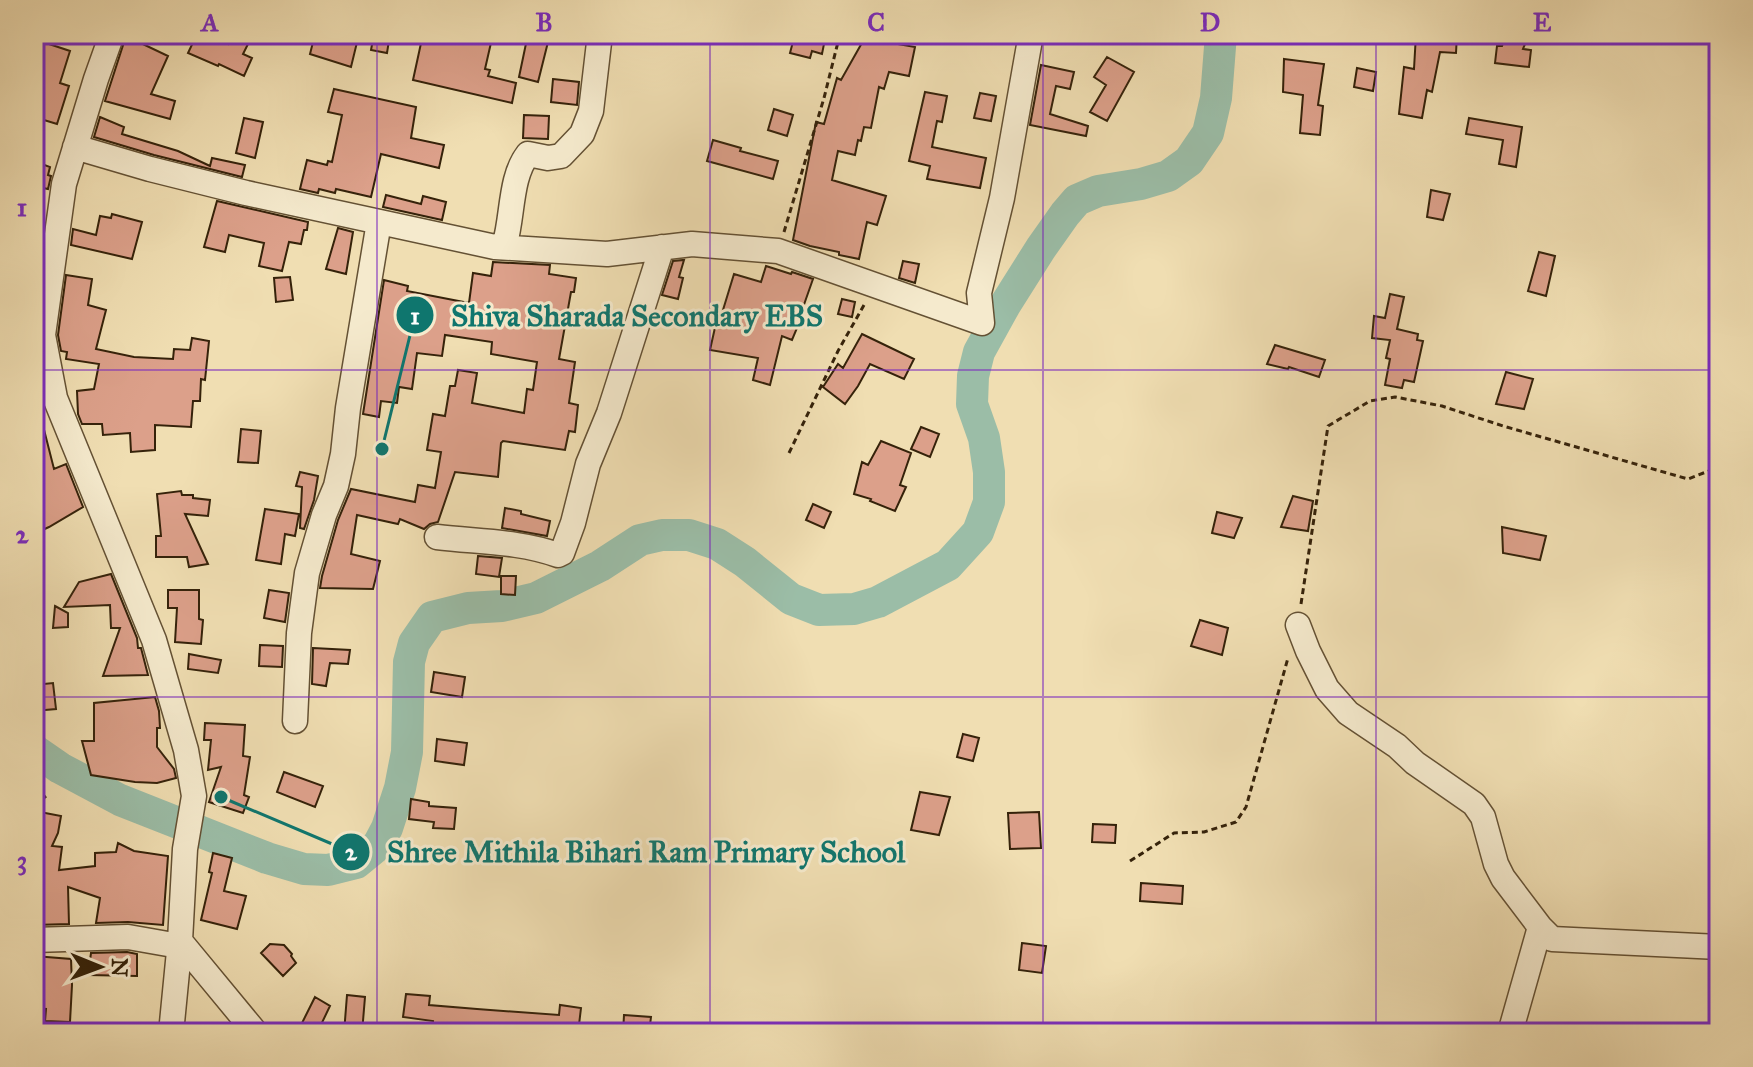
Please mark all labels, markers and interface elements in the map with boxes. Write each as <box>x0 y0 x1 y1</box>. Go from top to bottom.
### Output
text: A <box>199 6 219 38</box>
text: B <box>535 6 553 38</box>
text: C <box>867 6 885 38</box>
text: D <box>1200 6 1220 38</box>
text: E <box>1533 6 1552 38</box>
text: 1 <box>17 191 27 223</box>
callout: Shiva Sharada Secondary EBS <box>395 288 839 342</box>
text: Shiva Sharada Secondary EBS <box>451 298 823 334</box>
text: 1 <box>410 301 420 331</box>
text: 2 <box>16 518 30 550</box>
callout: Shree Mithila Bihari Ram Primary School <box>331 825 922 879</box>
text: Shree Mithila Bihari Ram Primary School <box>387 834 906 870</box>
text: 2 <box>345 837 358 867</box>
text: 3 <box>17 844 27 876</box>
north arrow <box>60 927 140 1007</box>
text: N <box>106 958 133 977</box>

